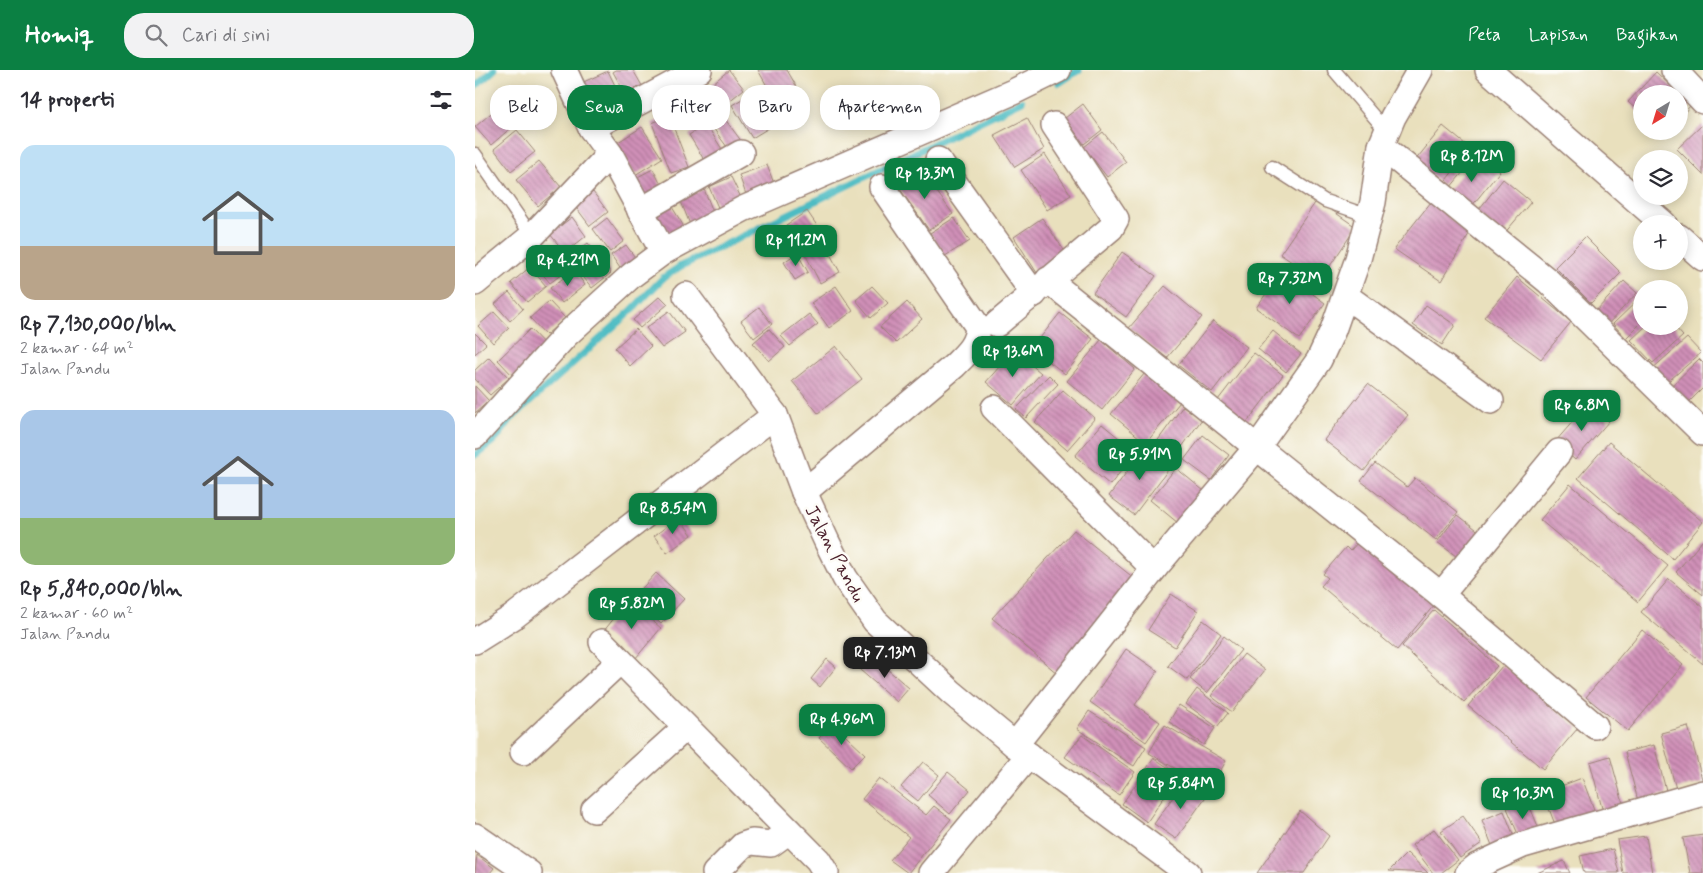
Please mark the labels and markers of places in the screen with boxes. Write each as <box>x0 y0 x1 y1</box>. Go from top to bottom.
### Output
pin: Rp 8.12M <box>1420 140 1524 183</box>
pin: Rp 13.3M <box>873 158 977 200</box>
pin: Rp 11.2M <box>744 224 848 267</box>
pin: Rp 4.21M <box>516 244 620 287</box>
pin: Rp 7.32M <box>1238 262 1342 305</box>
pin: Rp 13.6M <box>961 336 1065 378</box>
pin: Rp 6.8M <box>1536 390 1628 432</box>
pin: Rp 5.91M <box>1088 438 1192 481</box>
pin: Rp 8.54M <box>621 492 725 535</box>
pin: Rp 5.82M <box>580 588 684 630</box>
pin: Rp 7.13M <box>833 636 937 679</box>
pin: Rp 4.96M <box>790 704 894 746</box>
pin: Rp 5.84M <box>1129 768 1233 810</box>
pin: Rp 10.3M <box>1471 778 1575 820</box>

